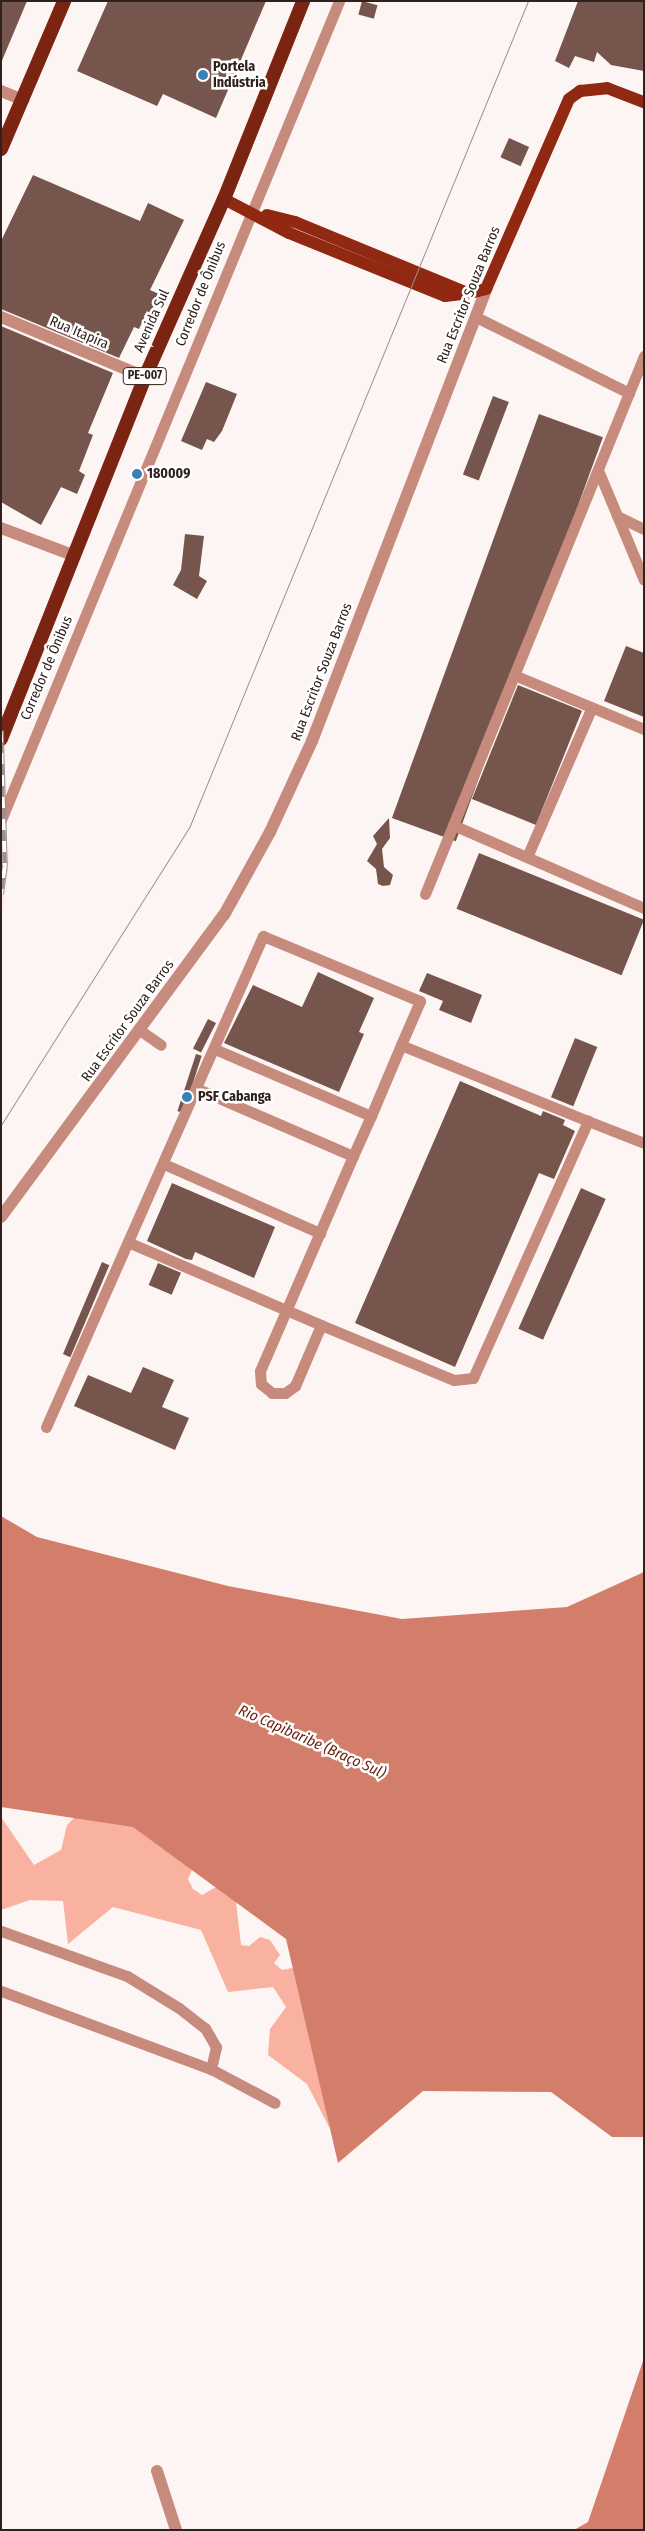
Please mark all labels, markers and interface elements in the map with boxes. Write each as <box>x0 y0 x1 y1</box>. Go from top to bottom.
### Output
place label: Portela Indústria <box>213 59 266 92</box>
marker: Portela Indústria <box>197 69 209 81</box>
street label: Rua Escritor Souza Barros <box>434 224 504 366</box>
street label: Corredor de Ônibus <box>172 239 230 349</box>
street label: Avenida Sul <box>131 287 173 355</box>
street label: Rua Itapira <box>47 313 111 353</box>
road number: PE-007 <box>122 366 168 386</box>
place label: 180009 <box>147 466 190 482</box>
marker: 180009 <box>131 468 143 480</box>
street label: Rua Escritor Souza Barros <box>288 601 356 743</box>
street label: Corredor de Ônibus <box>17 613 77 723</box>
street label: Rua Escritor Souza Barros <box>78 957 178 1085</box>
place label: PSF Cabanga <box>198 1089 271 1105</box>
marker: PSF Cabanga <box>180 1090 194 1104</box>
water label: Rio Capibaribe (Braço Sul) <box>236 1701 388 1783</box>

